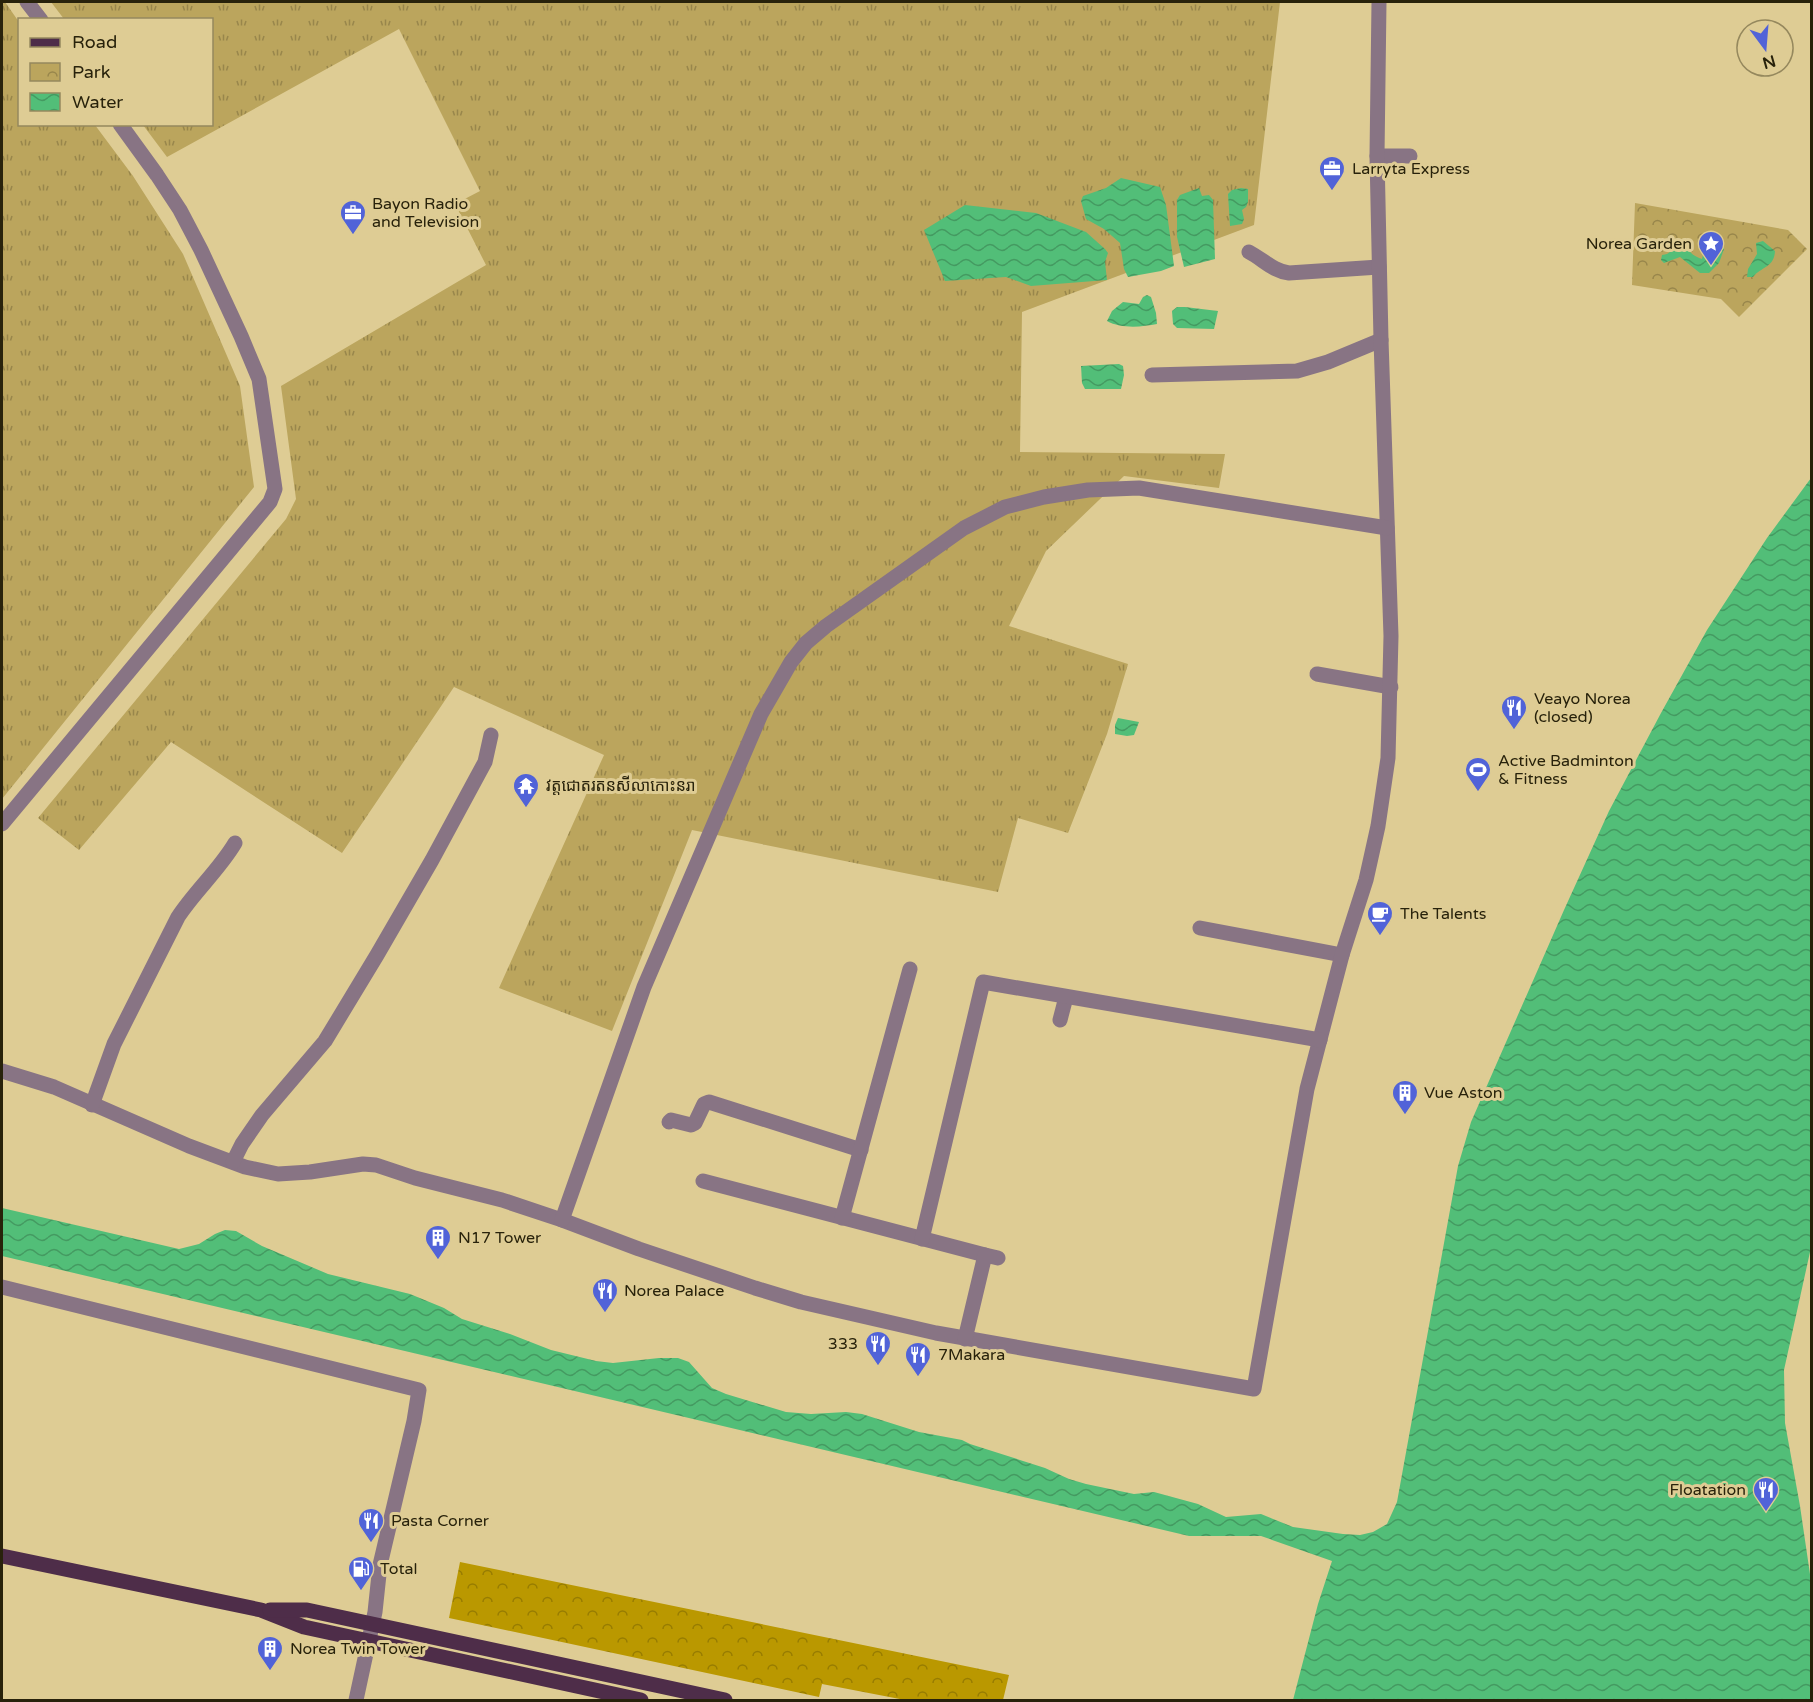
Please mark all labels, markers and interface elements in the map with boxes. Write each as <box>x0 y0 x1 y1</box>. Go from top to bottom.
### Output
legend <box>18 18 213 126</box>
north arrow <box>1735 18 1795 78</box>
text: Road <box>72 31 117 53</box>
text: N <box>1760 50 1778 73</box>
text: Park <box>72 61 111 83</box>
text: Water <box>72 91 123 113</box>
office icon: Larryta Express <box>1317 154 1347 192</box>
place label: Larryta Express <box>1352 159 1470 179</box>
place label: Bayon Radio and Television <box>372 194 479 232</box>
office icon: Bayon Radio and Television <box>338 198 368 236</box>
place icon: Norea Garden <box>1696 229 1726 267</box>
place label: Norea Garden <box>1586 234 1692 254</box>
place label: Veayo Norea (closed) <box>1534 689 1631 727</box>
restaurant icon: Veayo Norea (closed) <box>1499 693 1529 731</box>
place label: Active Badminton & Fitness <box>1498 751 1634 789</box>
sports icon: Active Badminton & Fitness <box>1463 755 1493 793</box>
temple icon: វត្តជោតរតនសីលាកោះនរា <box>511 771 541 809</box>
place label: វត្តជោតរតនសីលាកោះនរា <box>546 775 696 796</box>
cafe icon: The Talents <box>1365 899 1395 937</box>
place label: The Talents <box>1400 904 1486 924</box>
building icon: Vue Aston <box>1390 1078 1420 1116</box>
place label: Vue Aston <box>1424 1083 1502 1103</box>
building icon: N17 Tower <box>423 1223 453 1261</box>
place label: N17 Tower <box>458 1228 542 1248</box>
restaurant icon: Norea Palace <box>590 1276 620 1314</box>
place label: Norea Palace <box>624 1281 724 1301</box>
restaurant icon: 333 <box>863 1329 893 1367</box>
place label: 333 <box>828 1334 858 1354</box>
restaurant icon: 7Makara <box>903 1340 933 1378</box>
place label: 7Makara <box>938 1345 1005 1365</box>
restaurant icon: Floatation <box>1751 1475 1781 1513</box>
place label: Floatation <box>1669 1480 1746 1500</box>
restaurant icon: Pasta Corner <box>356 1506 386 1544</box>
place label: Pasta Corner <box>391 1511 490 1531</box>
fuel station icon: Total <box>346 1554 376 1592</box>
place label: Total <box>380 1559 417 1579</box>
building icon: Norea Twin Tower <box>255 1634 285 1672</box>
place label: Norea Twin Tower <box>290 1639 427 1659</box>

